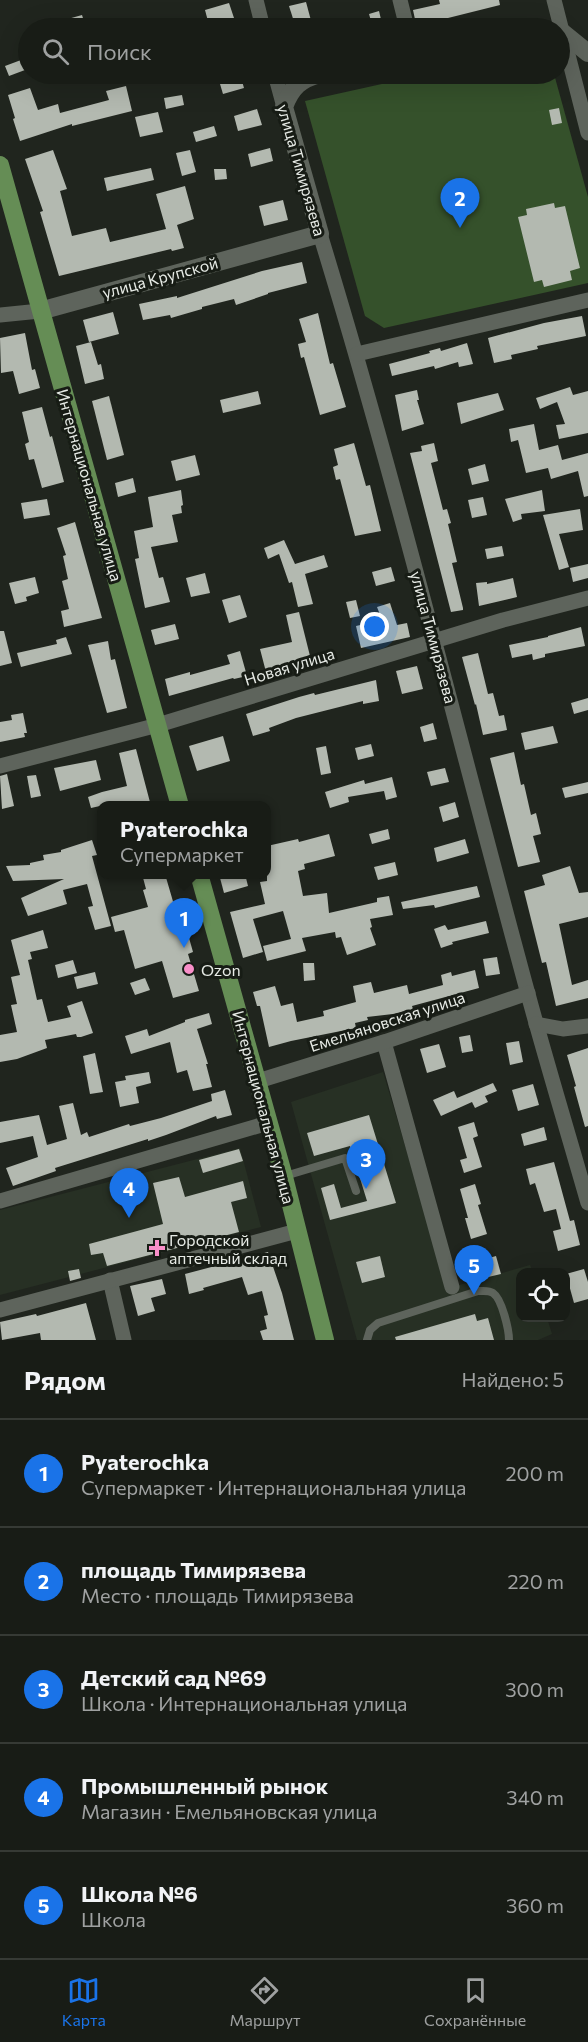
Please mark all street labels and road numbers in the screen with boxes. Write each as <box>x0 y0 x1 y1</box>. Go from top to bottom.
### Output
street label: улица Тимирязева <box>274 102 330 238</box>
street label: улица Крупской <box>100 252 220 302</box>
street label: Интернациональная улица <box>53 387 127 583</box>
street label: улица Тимирязева <box>407 569 461 705</box>
street label: Новая улица <box>241 643 337 689</box>
street label: Емельяновская улица <box>307 987 467 1055</box>
street label: Интернациональная улица <box>229 1008 299 1206</box>

